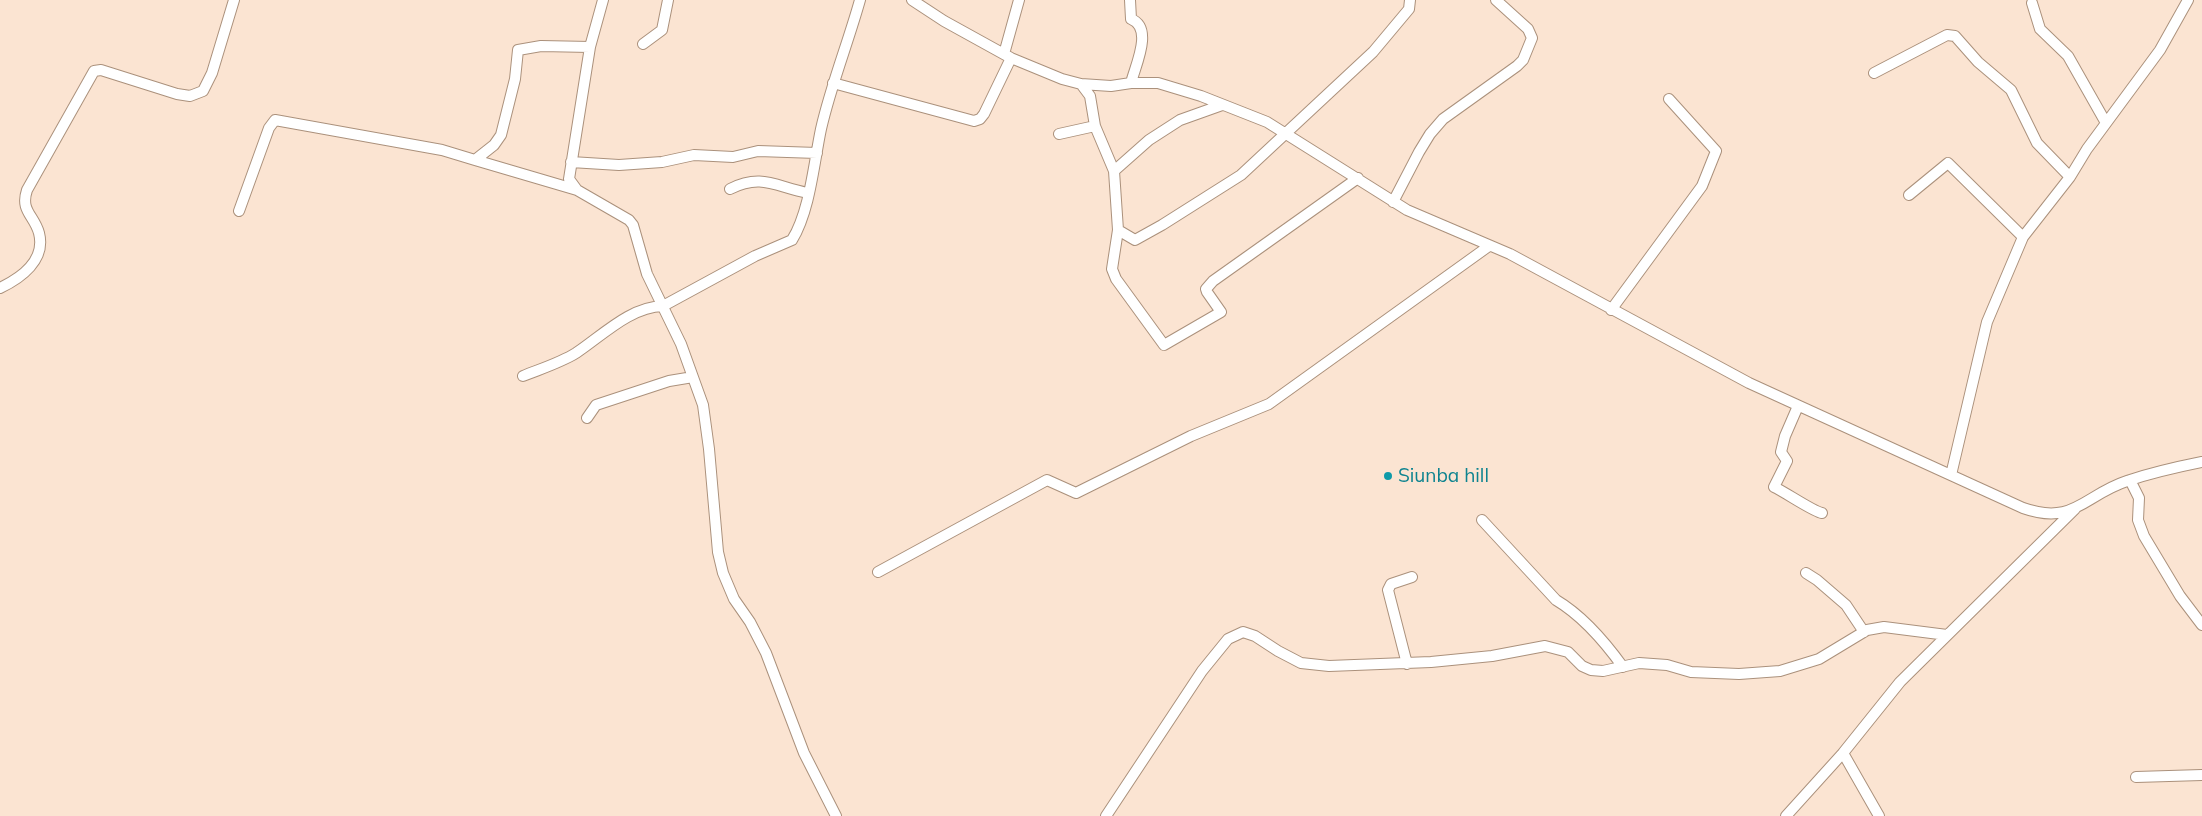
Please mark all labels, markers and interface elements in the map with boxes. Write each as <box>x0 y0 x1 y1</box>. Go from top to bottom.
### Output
place label: Siunba hill <box>1398 465 1489 487</box>
marker: Siunba hill <box>1382 470 1394 482</box>

